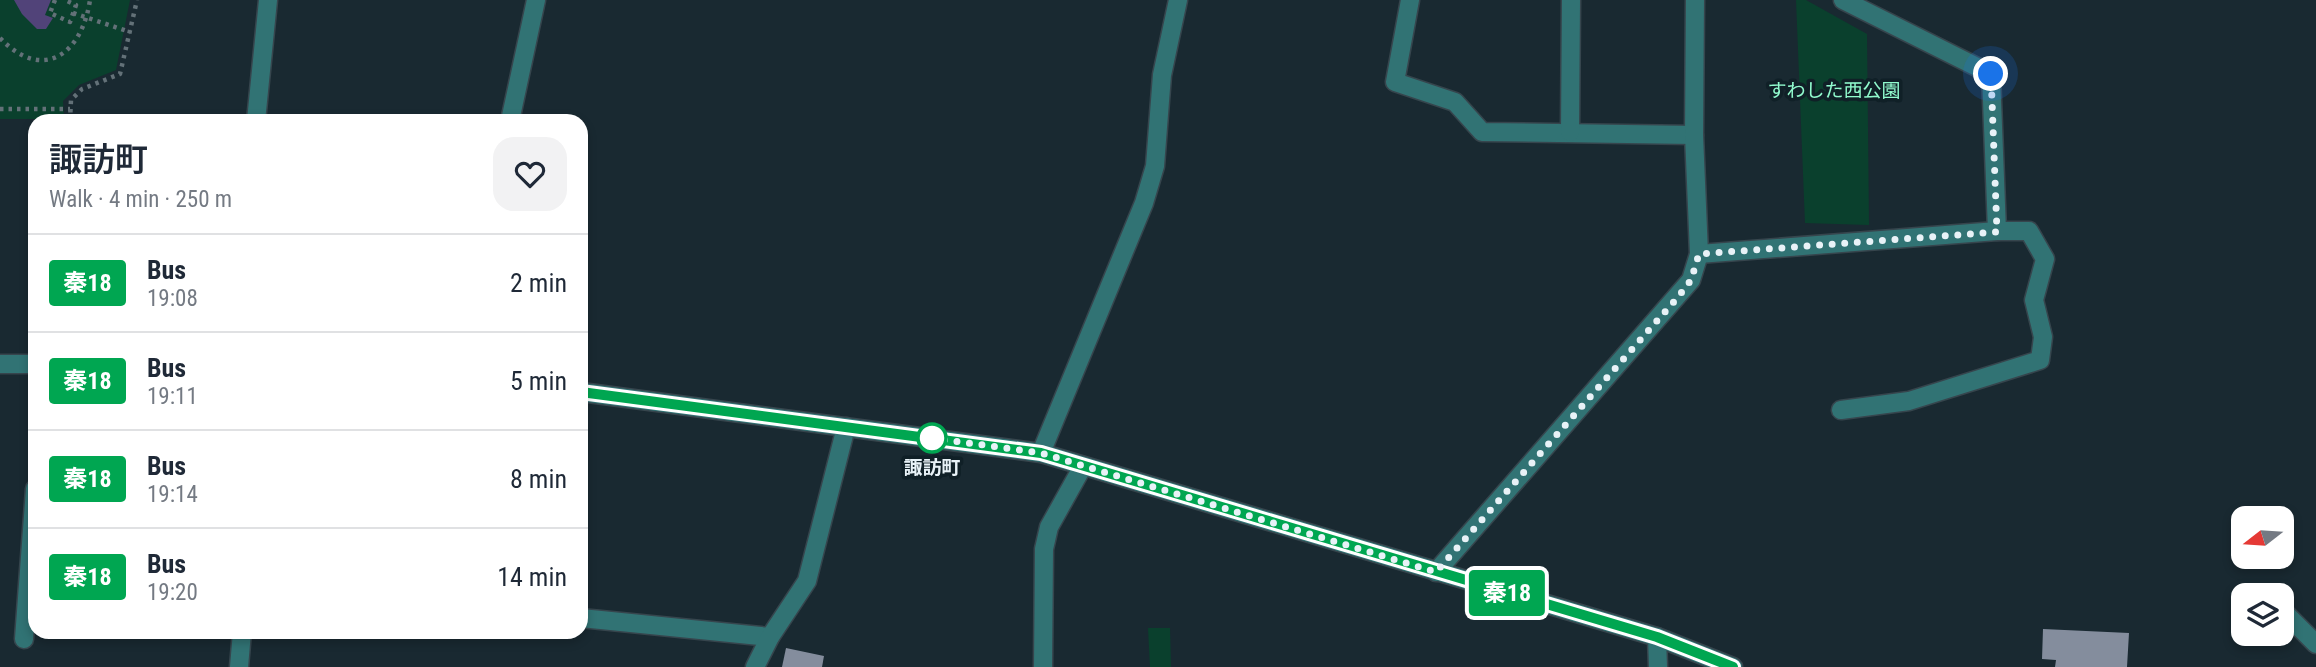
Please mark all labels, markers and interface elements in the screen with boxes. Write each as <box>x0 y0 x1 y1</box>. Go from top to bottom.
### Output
your location <box>1973 56 2008 91</box>
park label: すわした西公園 <box>1767 79 1901 102</box>
button: heart <box>493 137 567 211</box>
text: 諏訪町 <box>49 140 148 179</box>
text: Walk · 4 min · 250 m <box>49 186 232 213</box>
text: Bus <box>147 255 186 285</box>
text: 2 min <box>510 268 567 298</box>
text: 秦18 <box>63 269 112 297</box>
text: 19:08 <box>147 285 198 312</box>
text: Bus <box>147 353 186 383</box>
text: 5 min <box>510 366 567 396</box>
text: 秦18 <box>63 367 112 395</box>
text: 19:11 <box>147 383 198 410</box>
marker: 諏訪町 <box>917 423 947 453</box>
text: Bus <box>147 451 186 481</box>
place label: 諏訪町 <box>903 456 961 479</box>
text: 8 min <box>510 464 567 494</box>
text: 秦18 <box>63 465 112 493</box>
text: 19:14 <box>147 481 198 508</box>
north arrow <box>2231 506 2294 569</box>
map controls <box>2231 506 2294 646</box>
text: Bus <box>147 549 186 579</box>
text: 14 min <box>497 562 567 592</box>
text: 秦18 <box>63 563 112 591</box>
line badge: 秦18 <box>1467 570 1547 616</box>
text: 19:20 <box>147 579 198 606</box>
text: 秦18 <box>1483 579 1531 607</box>
button: layers <box>2231 583 2294 646</box>

